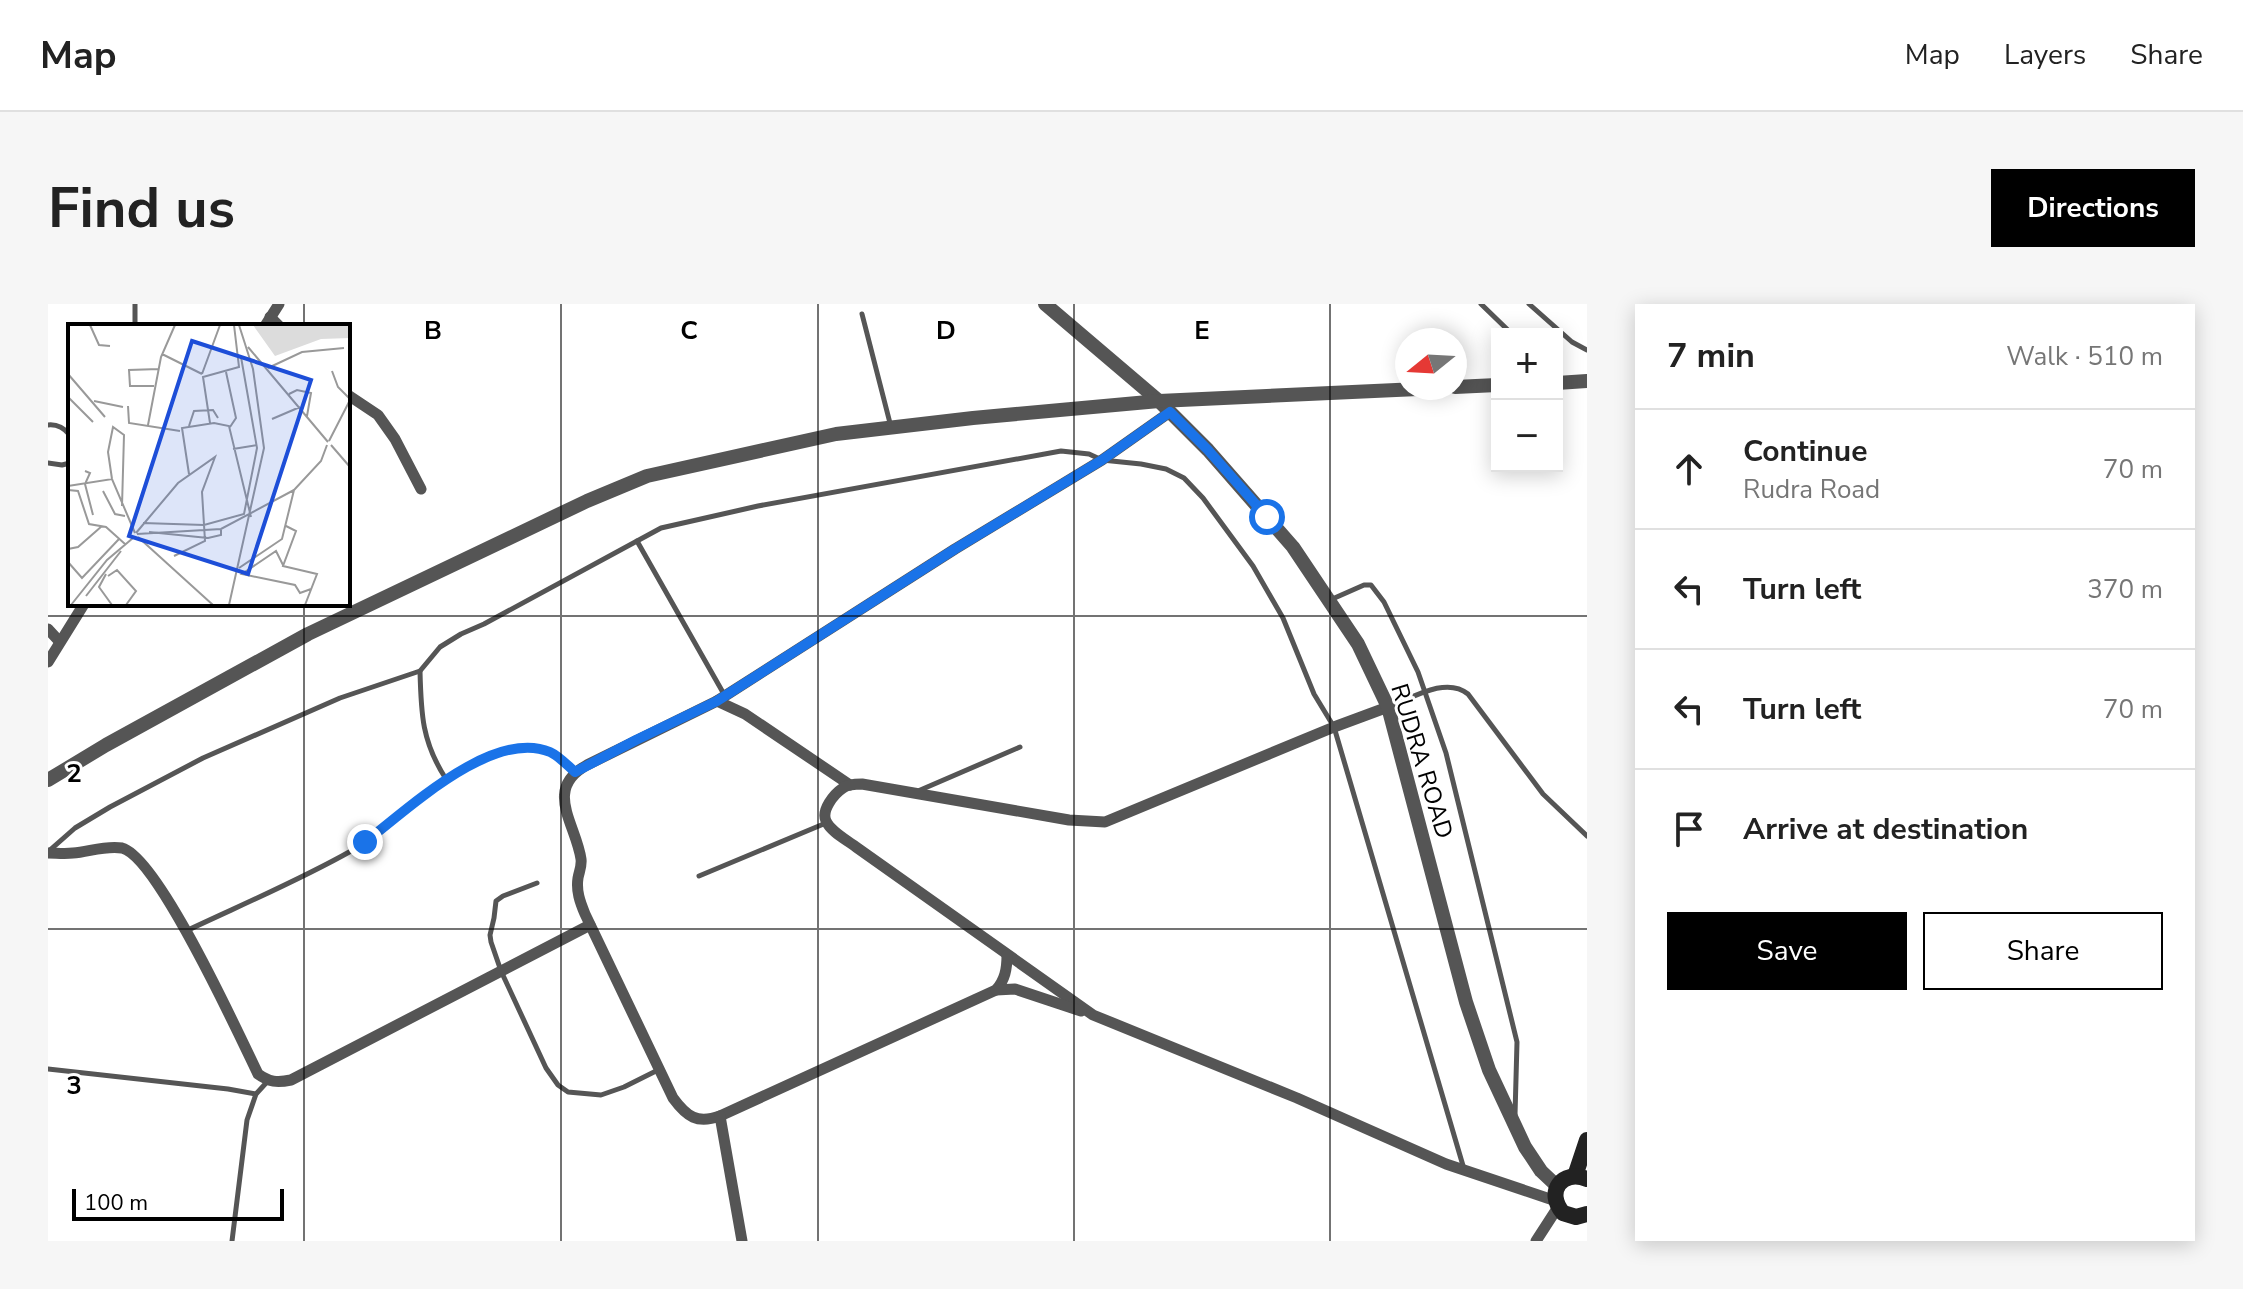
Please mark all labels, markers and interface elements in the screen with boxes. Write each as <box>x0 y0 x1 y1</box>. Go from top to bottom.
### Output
text: Map <box>40 30 117 81</box>
text: Map <box>1905 36 1960 74</box>
text: Layers <box>2004 36 2086 74</box>
text: Share <box>2130 36 2203 74</box>
button: Directions <box>1991 169 2195 247</box>
text: Find us <box>48 170 235 247</box>
text: B <box>424 313 442 348</box>
text: C <box>680 313 698 348</box>
text: D <box>936 313 956 348</box>
text: E <box>1194 313 1210 348</box>
inset map <box>68 324 350 606</box>
north arrow <box>1395 328 1467 400</box>
map controls <box>1491 328 1563 472</box>
button: + <box>1491 328 1563 400</box>
text: 7 min <box>1667 333 1755 379</box>
text: Walk · 510 m <box>2006 339 2163 374</box>
button: − <box>1491 400 1563 472</box>
text: Continue <box>1743 431 1868 472</box>
icon: ahead <box>1667 447 1711 491</box>
text: 70 m <box>2103 452 2163 487</box>
text: Rudra Road <box>1743 472 1880 507</box>
route start <box>1249 499 1285 535</box>
icon: left <box>1667 567 1711 611</box>
text: Turn left <box>1743 569 1861 610</box>
text: 370 m <box>2087 572 2163 607</box>
street label: RUDRA ROAD <box>1383 680 1461 842</box>
icon: left <box>1667 687 1711 731</box>
text: Turn left <box>1743 689 1861 730</box>
text: 70 m <box>2103 692 2163 727</box>
text: 2 <box>66 756 82 791</box>
icon: arrive <box>1667 807 1711 851</box>
text: Arrive at destination <box>1743 809 2028 850</box>
route end <box>347 824 383 860</box>
button: Save <box>1667 912 1907 990</box>
button: Share <box>1923 912 2163 990</box>
text: 3 <box>66 1068 82 1103</box>
scale bar <box>72 1185 284 1221</box>
text: 100 m <box>84 1188 148 1218</box>

